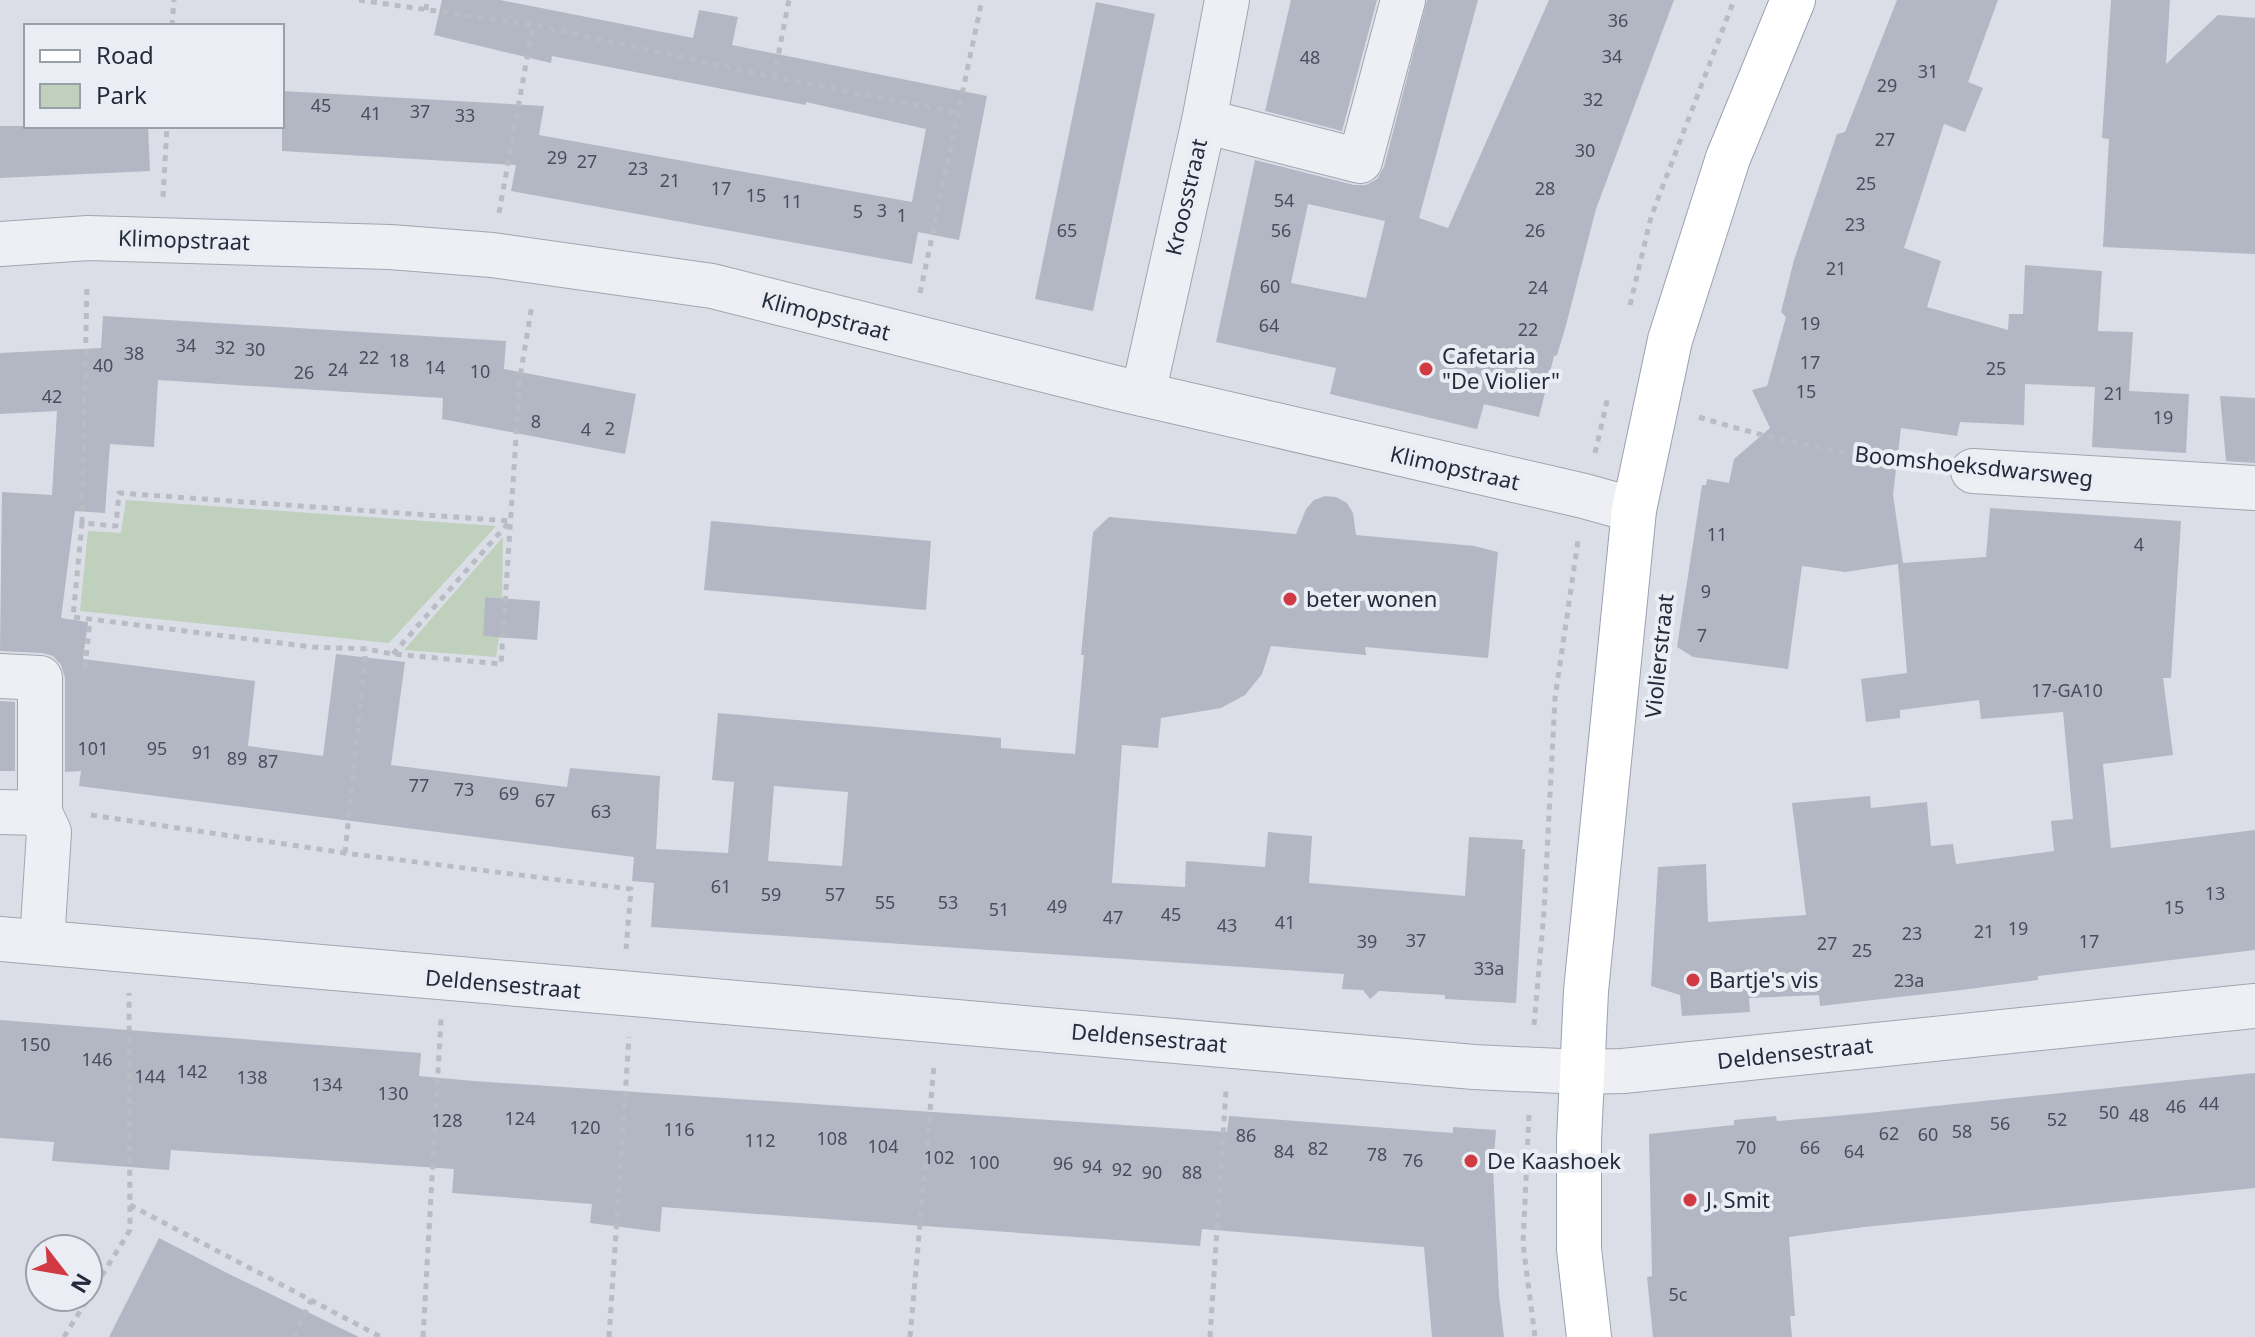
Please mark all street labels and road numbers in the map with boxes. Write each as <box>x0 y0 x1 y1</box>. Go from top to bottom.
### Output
street label: Kroosstraat <box>1157 135 1213 258</box>
street label: Klimopstraat <box>117 222 251 256</box>
street label: Klimopstraat <box>759 283 894 347</box>
street label: Klimopstraat <box>1387 438 1523 497</box>
street label: Boomshoeksdwarsweg <box>1853 438 2095 492</box>
street label: Violierstraat <box>1637 592 1679 720</box>
street label: Deldensestraat <box>424 961 582 1005</box>
street label: Deldensestraat <box>1070 1015 1228 1059</box>
street label: Deldensestraat <box>1716 1029 1874 1075</box>

